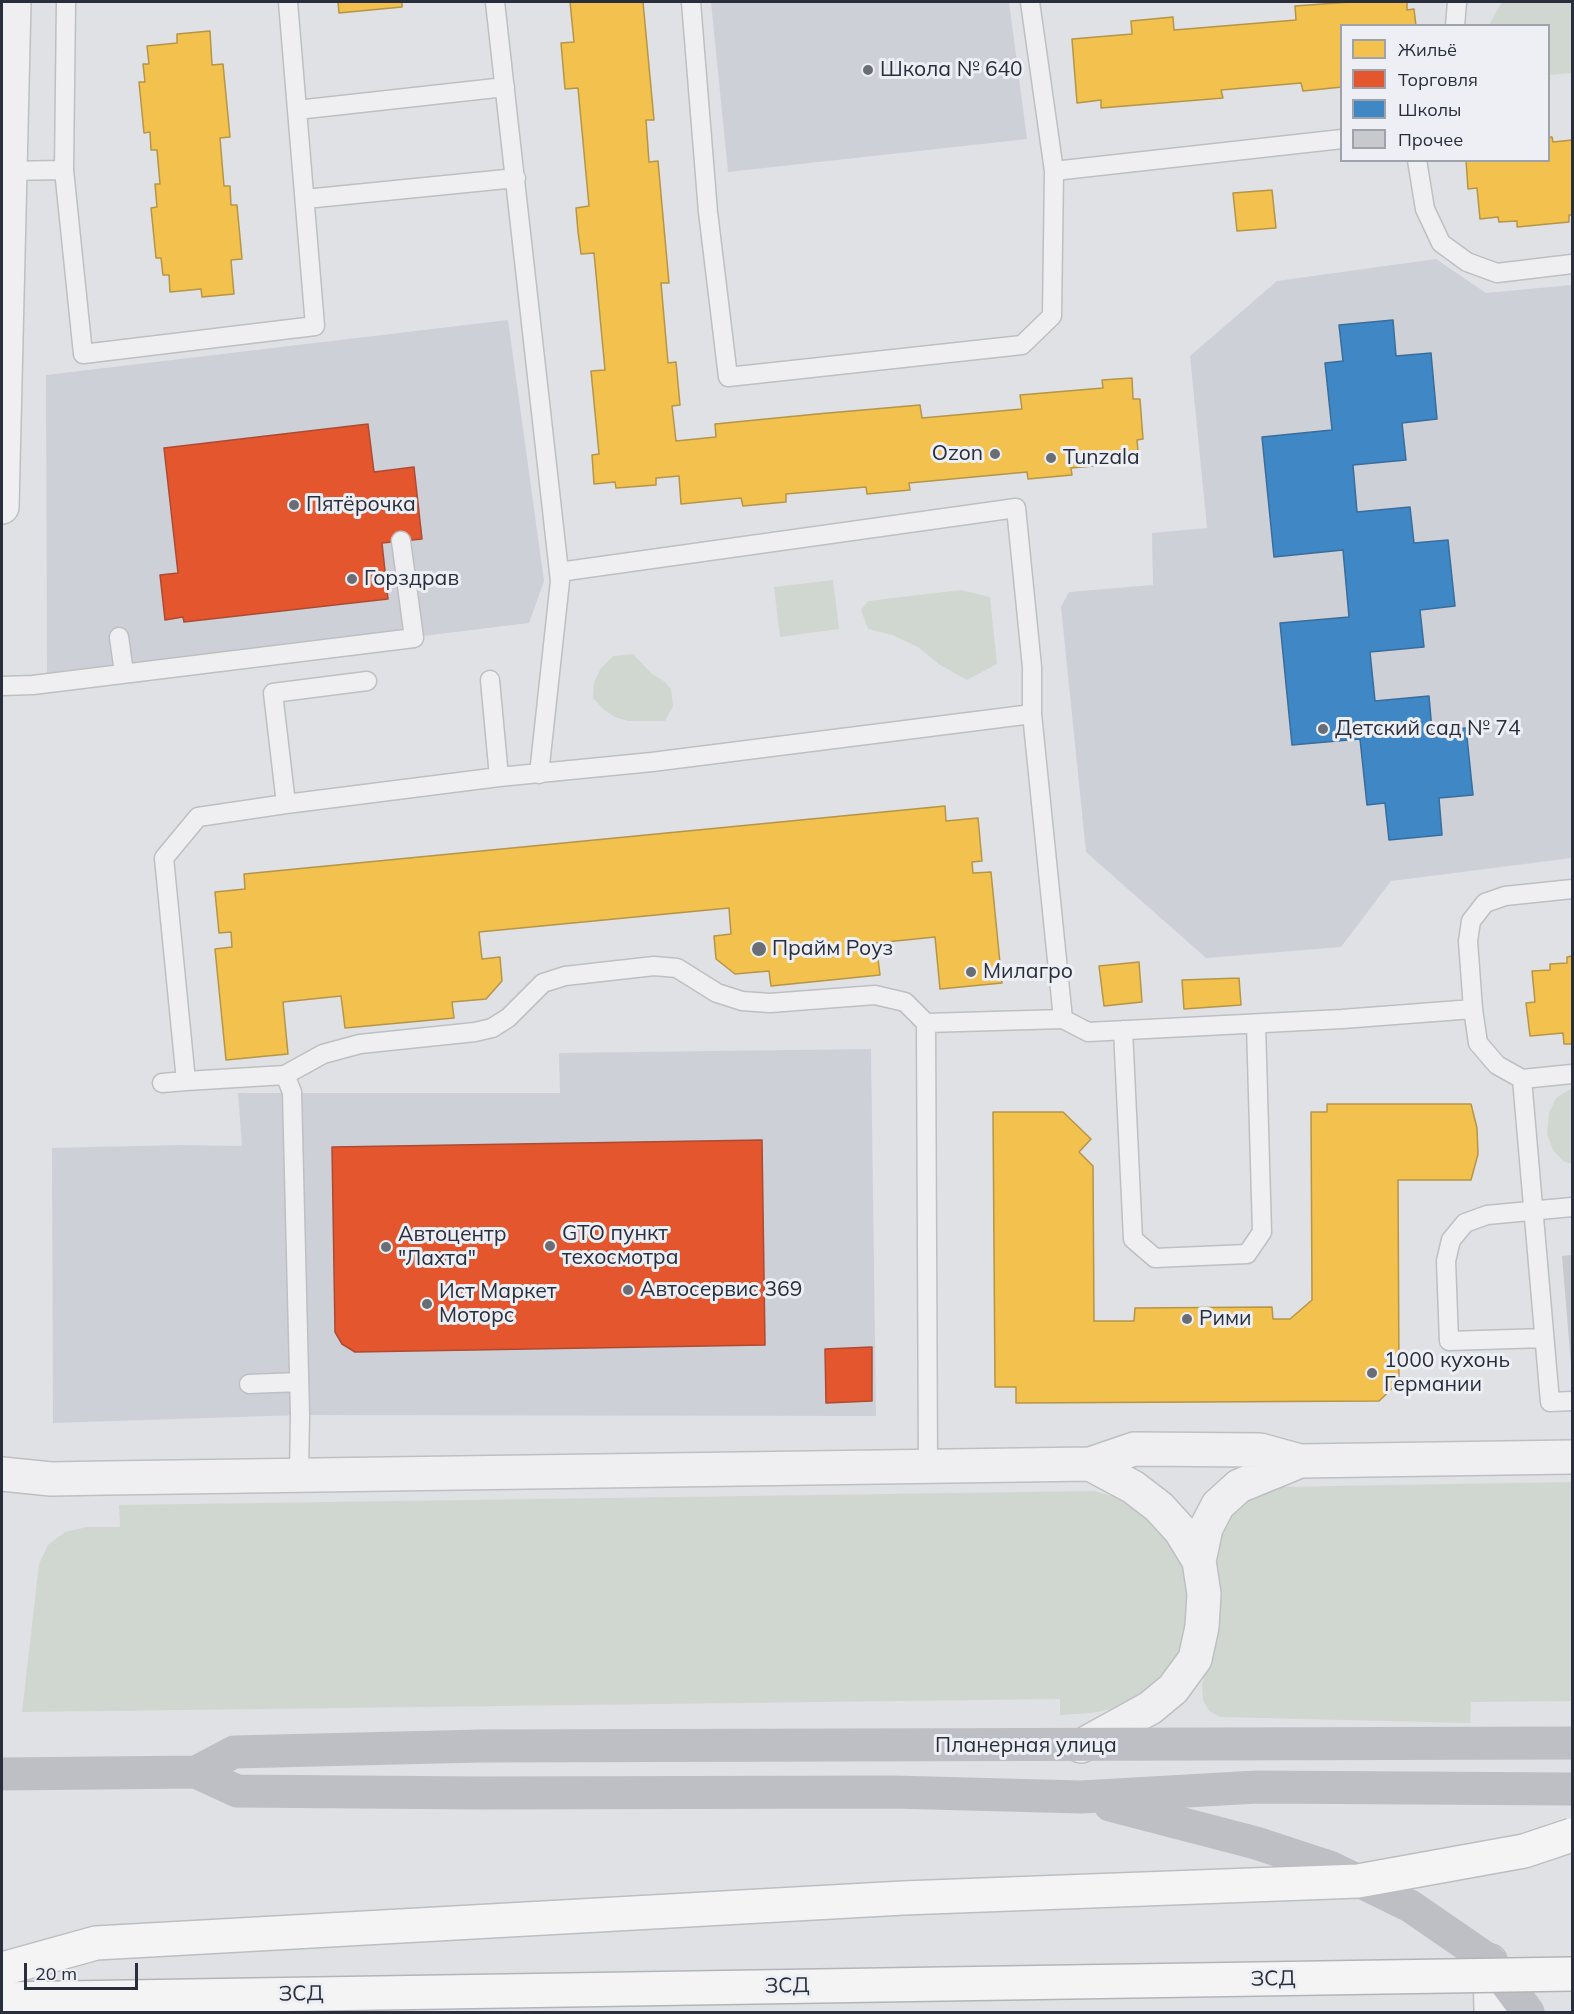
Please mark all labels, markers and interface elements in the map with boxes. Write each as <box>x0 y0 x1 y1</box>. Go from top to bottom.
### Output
legend <box>1340 24 1550 162</box>
text: Жильё <box>1398 38 1457 61</box>
place label: Школа № 640 <box>880 57 1023 83</box>
marker: Школа № 640 <box>861 63 875 77</box>
text: Торговля <box>1398 68 1478 91</box>
text: Школы <box>1398 98 1461 121</box>
text: Прочее <box>1398 128 1463 151</box>
place label: Ozon <box>932 441 983 467</box>
place label: Tunzala <box>1063 445 1140 471</box>
marker: Ozon <box>988 447 1002 461</box>
marker: Tunzala <box>1044 451 1058 465</box>
place label: Пятёрочка <box>306 492 416 518</box>
marker: Пятёрочка <box>287 498 301 512</box>
place label: Горздрав <box>364 566 459 592</box>
marker: Горздрав <box>345 572 359 586</box>
place label: Детский сад № 74 <box>1335 716 1521 742</box>
marker: Детский сад № 74 <box>1316 722 1330 736</box>
place label: Прайм Роуз <box>772 936 893 962</box>
marker: Прайм Роуз <box>750 940 768 958</box>
place label: Милагро <box>983 959 1073 985</box>
marker: Милагро <box>964 965 978 979</box>
place label: GTO пункт техосмотра <box>562 1221 678 1271</box>
place label: Автоцентр "Лахта" <box>398 1222 506 1272</box>
marker: GTO пункт техосмотра <box>543 1239 557 1253</box>
marker: Автоцентр "Лахта" <box>379 1240 393 1254</box>
place label: Автосервис 369 <box>640 1277 802 1303</box>
place label: Ист Маркет Моторс <box>439 1279 556 1329</box>
marker: Автосервис 369 <box>621 1283 635 1297</box>
marker: Ист Маркет Моторс <box>420 1297 434 1311</box>
place label: Рими <box>1199 1306 1252 1332</box>
marker: Рими <box>1180 1312 1194 1326</box>
place label: 1000 кухонь Германии <box>1384 1348 1510 1398</box>
marker: 1000 кухонь Германии <box>1365 1366 1379 1380</box>
street label: Планерная улица <box>935 1733 1117 1759</box>
scale bar <box>27 1951 141 1989</box>
text: 20 m <box>35 1962 77 1985</box>
street label: ЗСД <box>1250 1966 1296 1992</box>
street label: ЗСД <box>764 1973 810 1999</box>
street label: ЗСД <box>278 1981 324 2007</box>

